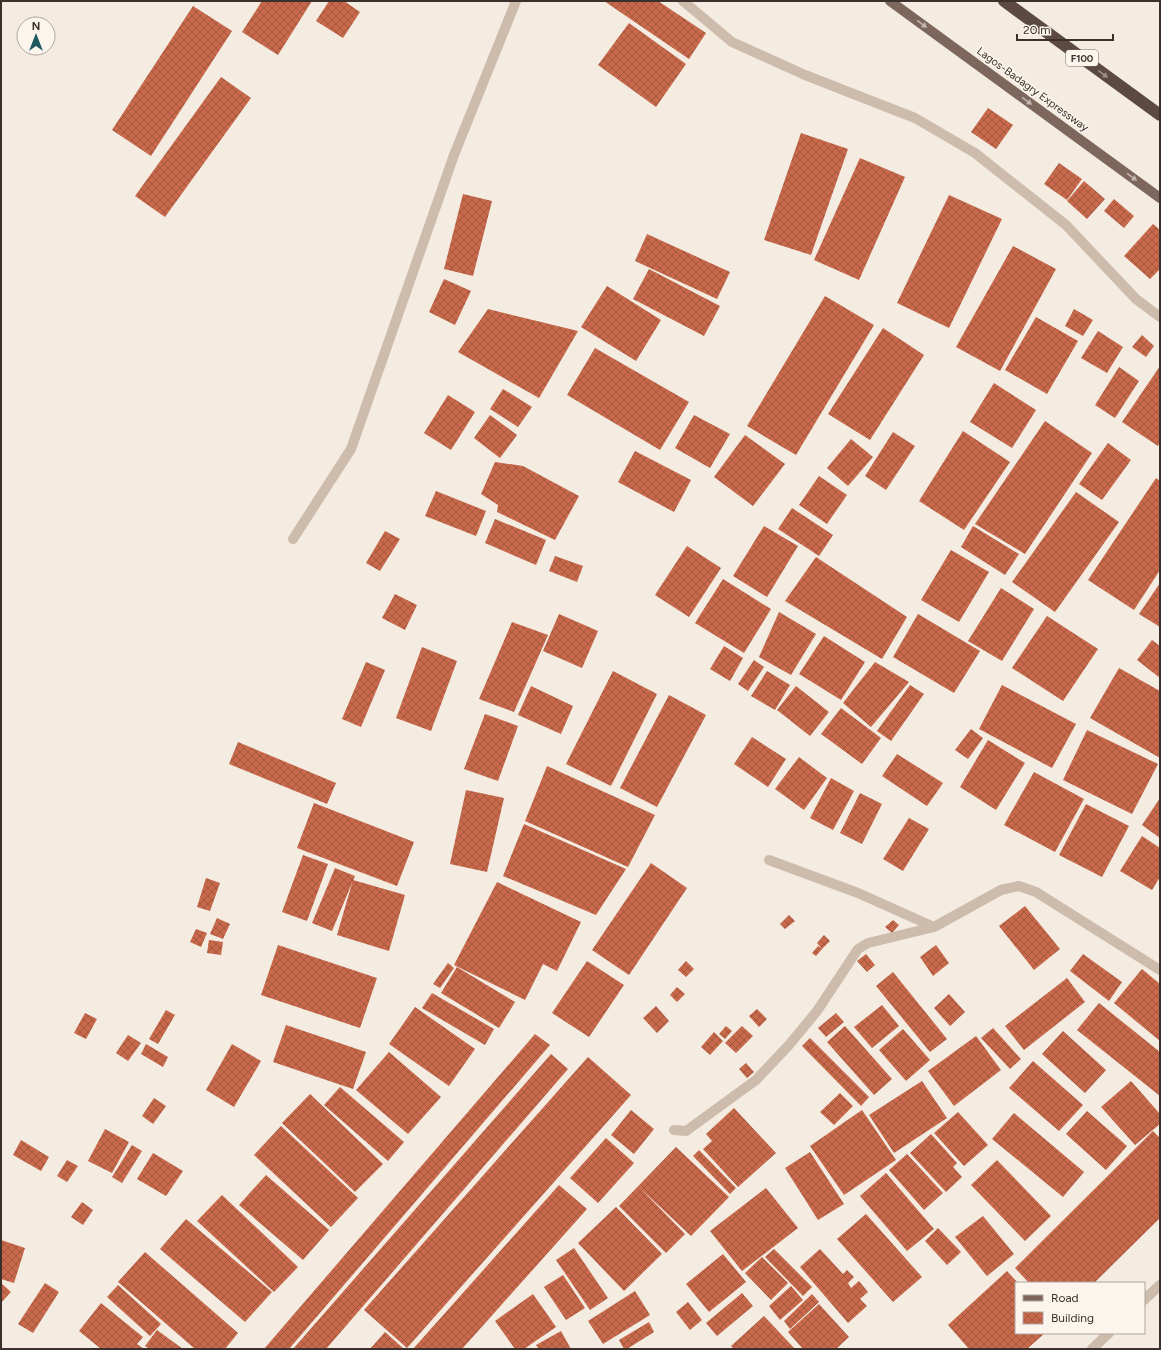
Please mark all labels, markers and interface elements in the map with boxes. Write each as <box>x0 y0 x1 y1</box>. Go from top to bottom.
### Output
north arrow <box>16 16 56 56</box>
scale bar <box>1017 16 1113 42</box>
text: N <box>32 20 40 33</box>
one-way arrow <box>917 20 927 28</box>
text: 20 m <box>1023 23 1051 37</box>
street label: Lagos-Badagry Expressway <box>974 44 1091 134</box>
road number: F100 <box>1066 50 1098 66</box>
one-way arrow <box>1098 69 1109 78</box>
one-way arrow <box>1022 96 1032 104</box>
one-way arrow <box>1127 173 1137 181</box>
legend <box>1015 1282 1145 1334</box>
text: Road <box>1051 1291 1079 1305</box>
text: Building <box>1051 1311 1094 1325</box>

